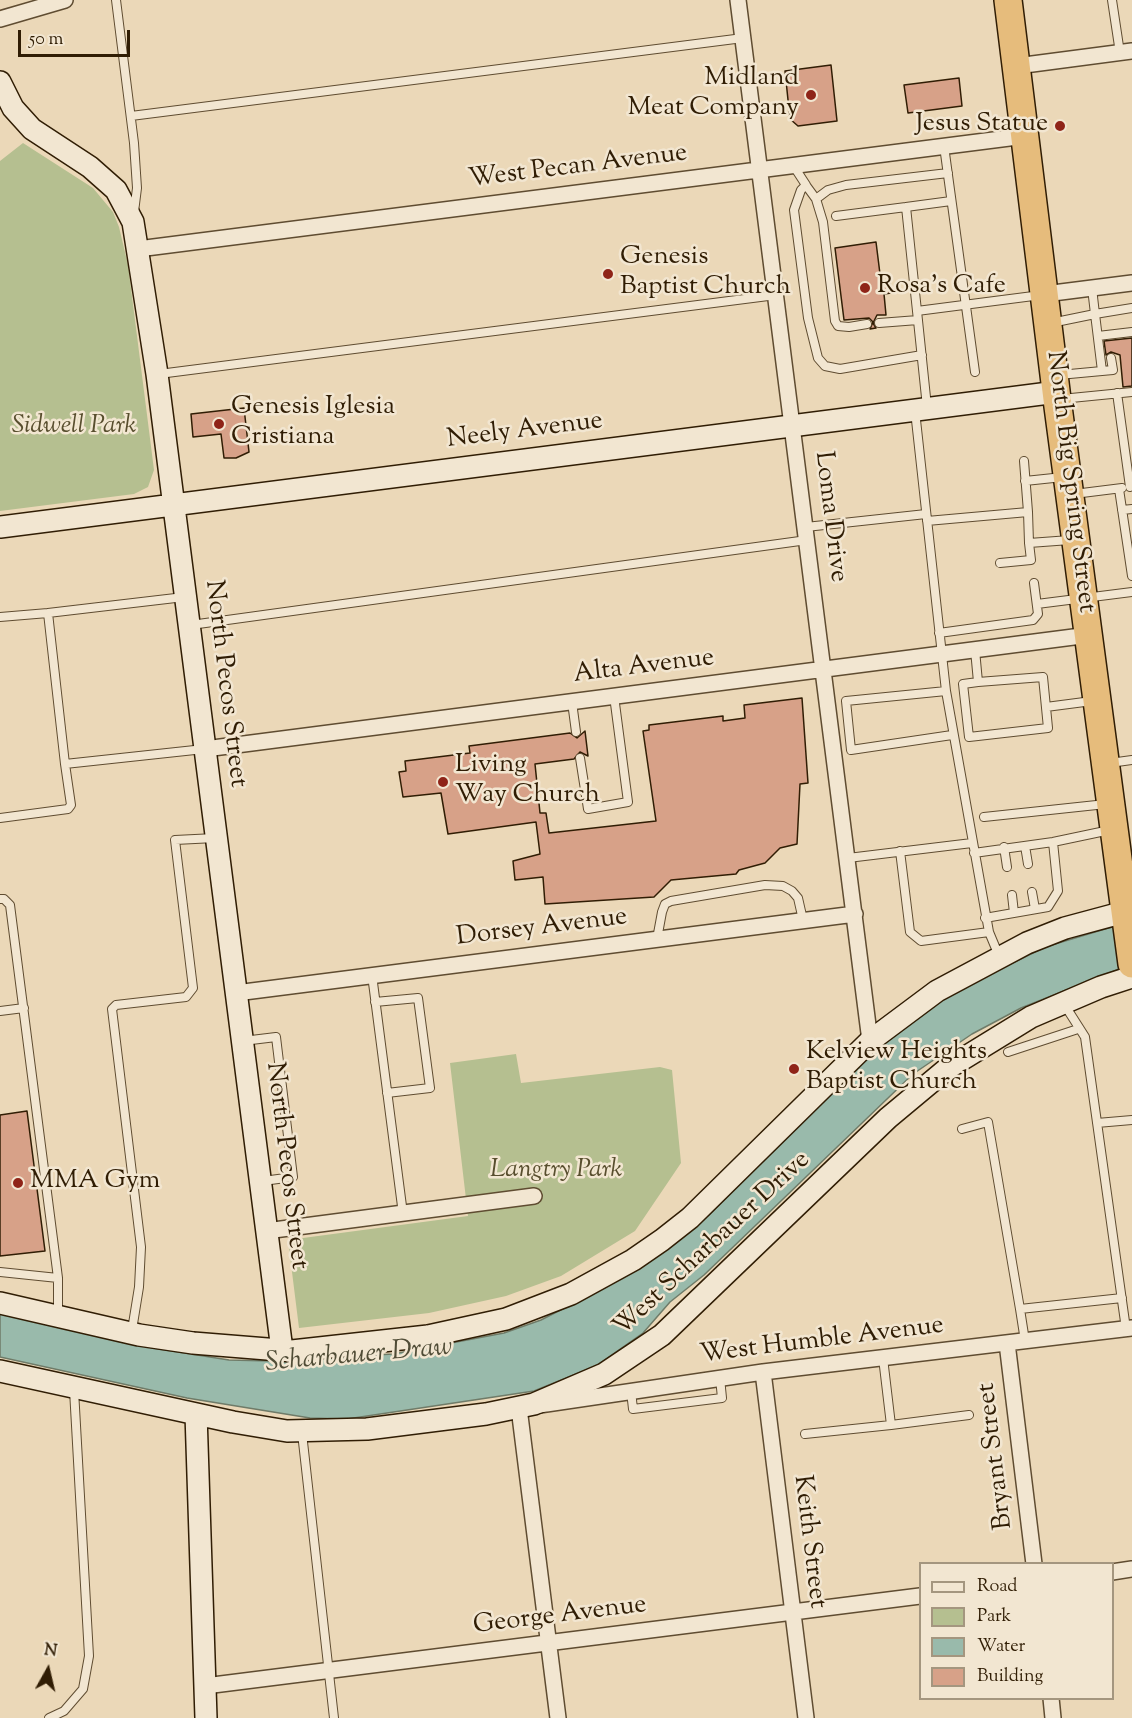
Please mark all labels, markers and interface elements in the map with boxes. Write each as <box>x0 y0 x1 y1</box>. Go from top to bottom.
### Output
scale bar <box>21 18 134 56</box>
text: 50 m <box>29 27 63 53</box>
place label: Midland Meat Company <box>628 64 799 125</box>
marker: Midland Meat Company <box>804 88 818 102</box>
place label: Jesus Statue <box>915 110 1048 142</box>
marker: Jesus Statue <box>1053 119 1067 133</box>
street label: West Pecan Avenue <box>467 139 689 197</box>
place label: Genesis Baptist Church <box>620 243 791 304</box>
marker: Genesis Baptist Church <box>601 267 615 281</box>
place label: Rosa's Cafe <box>877 272 1006 304</box>
marker: Rosa's Cafe <box>858 281 872 295</box>
street label: North Big Spring Street <box>1037 349 1101 615</box>
place label: Genesis Iglesia Cristiana <box>231 393 395 454</box>
street label: Neely Avenue <box>445 407 605 457</box>
park label: Sidwell Park <box>12 412 136 444</box>
marker: Genesis Iglesia Cristiana <box>212 417 226 431</box>
street label: Loma Drive <box>806 450 852 584</box>
street label: North Pecos Street <box>196 579 252 789</box>
street label: Alta Avenue <box>572 644 716 692</box>
place label: Living Way Church <box>455 751 600 812</box>
marker: Living Way Church <box>436 775 450 789</box>
street label: Dorsey Avenue <box>455 903 629 955</box>
place label: Kelview Heights Baptist Church <box>806 1038 987 1100</box>
street label: North Pecos Street <box>257 1061 313 1271</box>
marker: Kelview Heights Baptist Church <box>787 1062 801 1076</box>
street label: West Scharbauer Drive <box>608 1146 818 1344</box>
park label: Langtry Park <box>490 1156 622 1188</box>
place label: MMA Gym <box>30 1167 160 1199</box>
marker: MMA Gym <box>11 1176 25 1190</box>
street label: West Humble Avenue <box>698 1312 946 1372</box>
water label: Scharbauer Draw <box>264 1333 454 1381</box>
street label: Bryant Street <box>973 1381 1021 1531</box>
street label: Keith Street <box>784 1474 832 1610</box>
legend <box>919 1562 1114 1700</box>
text: Road <box>977 1574 1017 1600</box>
street label: George Avenue <box>472 1591 648 1643</box>
text: Park <box>977 1604 1011 1630</box>
text: Water <box>977 1634 1025 1660</box>
text: N <box>43 1639 59 1664</box>
north arrow <box>18 1640 78 1700</box>
text: Building <box>977 1664 1043 1690</box>

